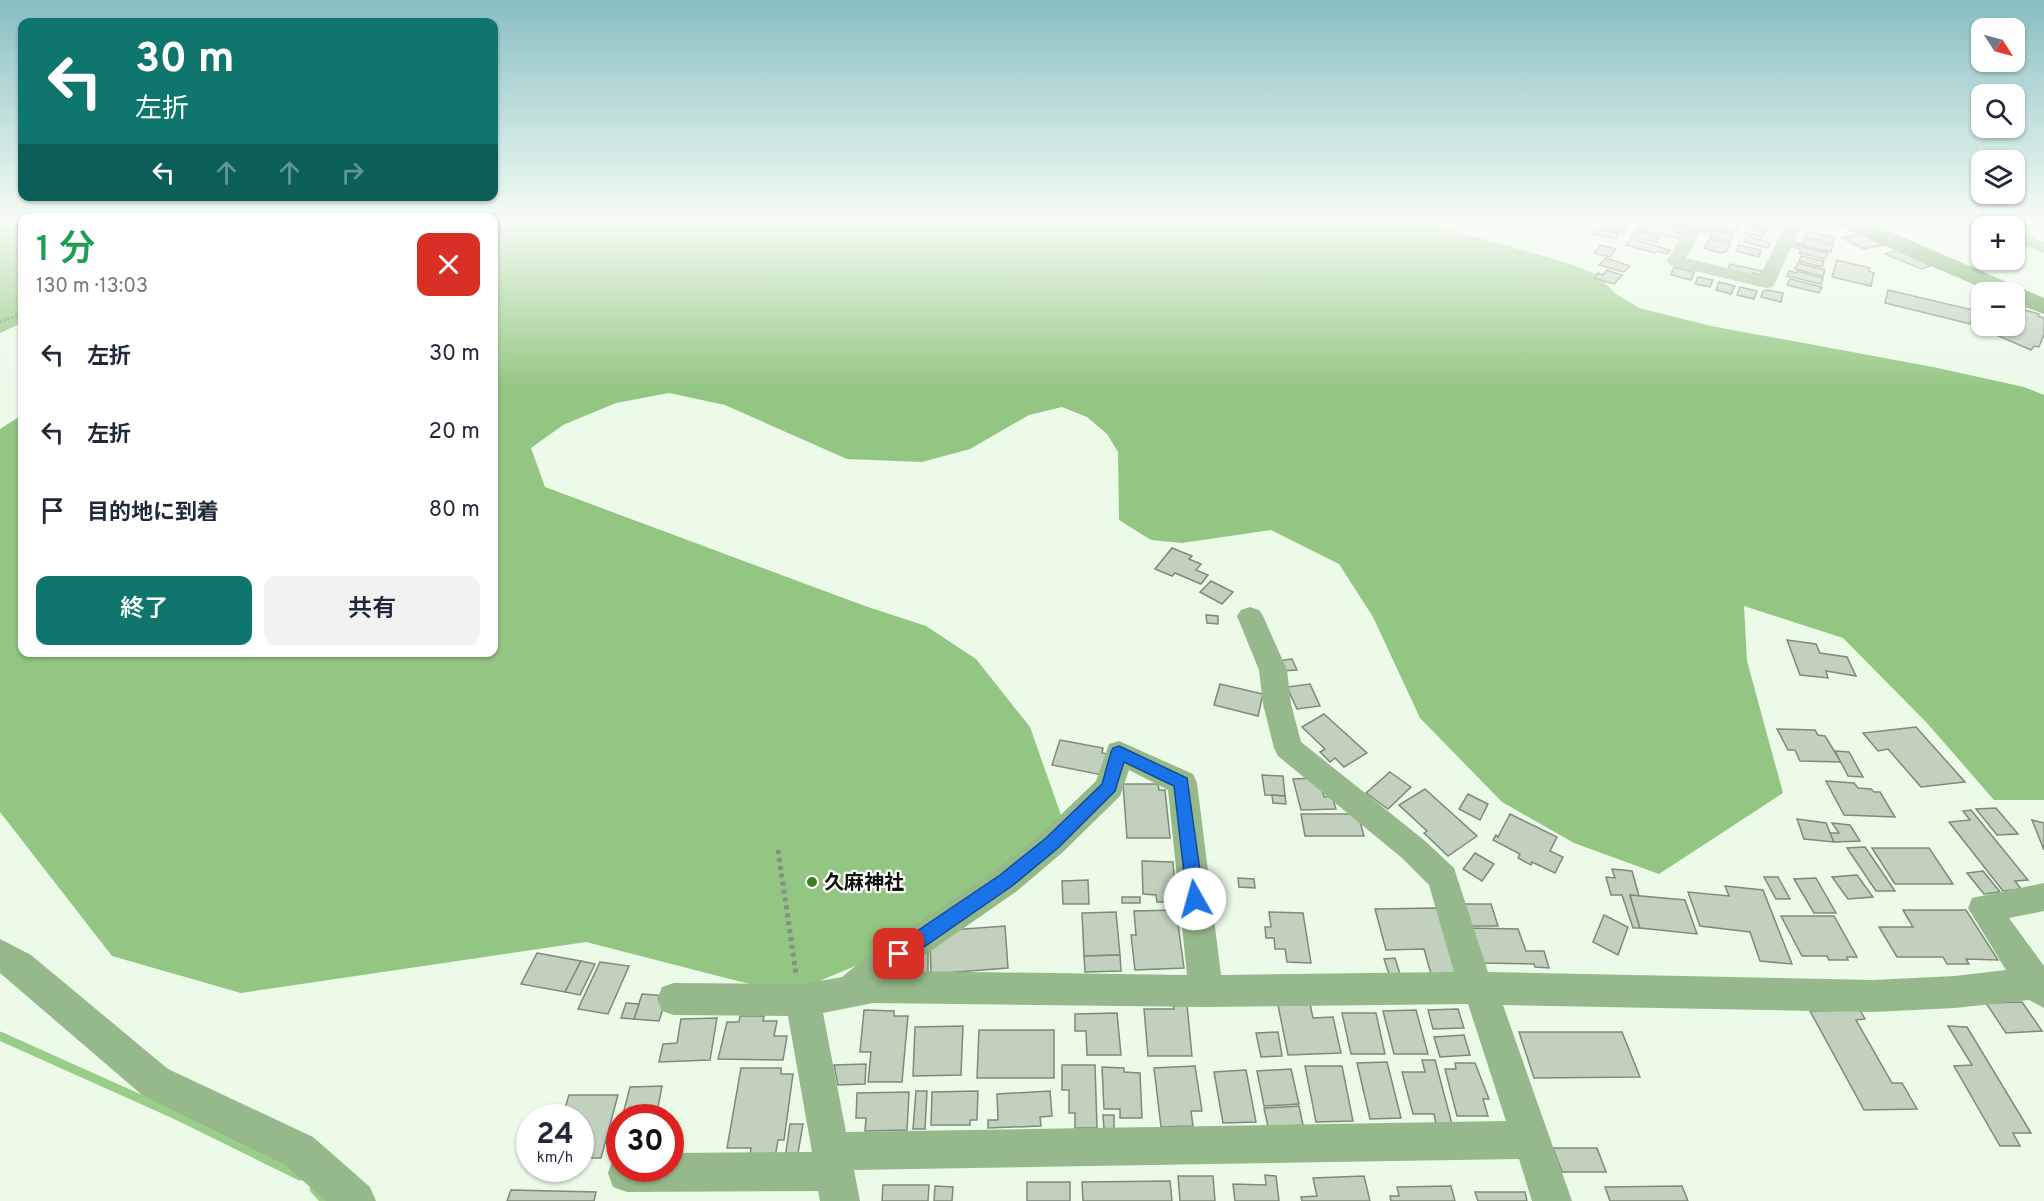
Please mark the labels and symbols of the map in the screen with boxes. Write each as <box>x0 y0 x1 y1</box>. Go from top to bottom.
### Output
north arrow <box>1971 18 2025 72</box>
position arrow <box>1163 867 1227 931</box>
place label: 久麻神社 <box>824 871 904 897</box>
marker: 久麻神社 <box>805 875 819 889</box>
pin <box>873 928 924 979</box>
speed limit sign: 30 <box>606 1104 684 1182</box>

